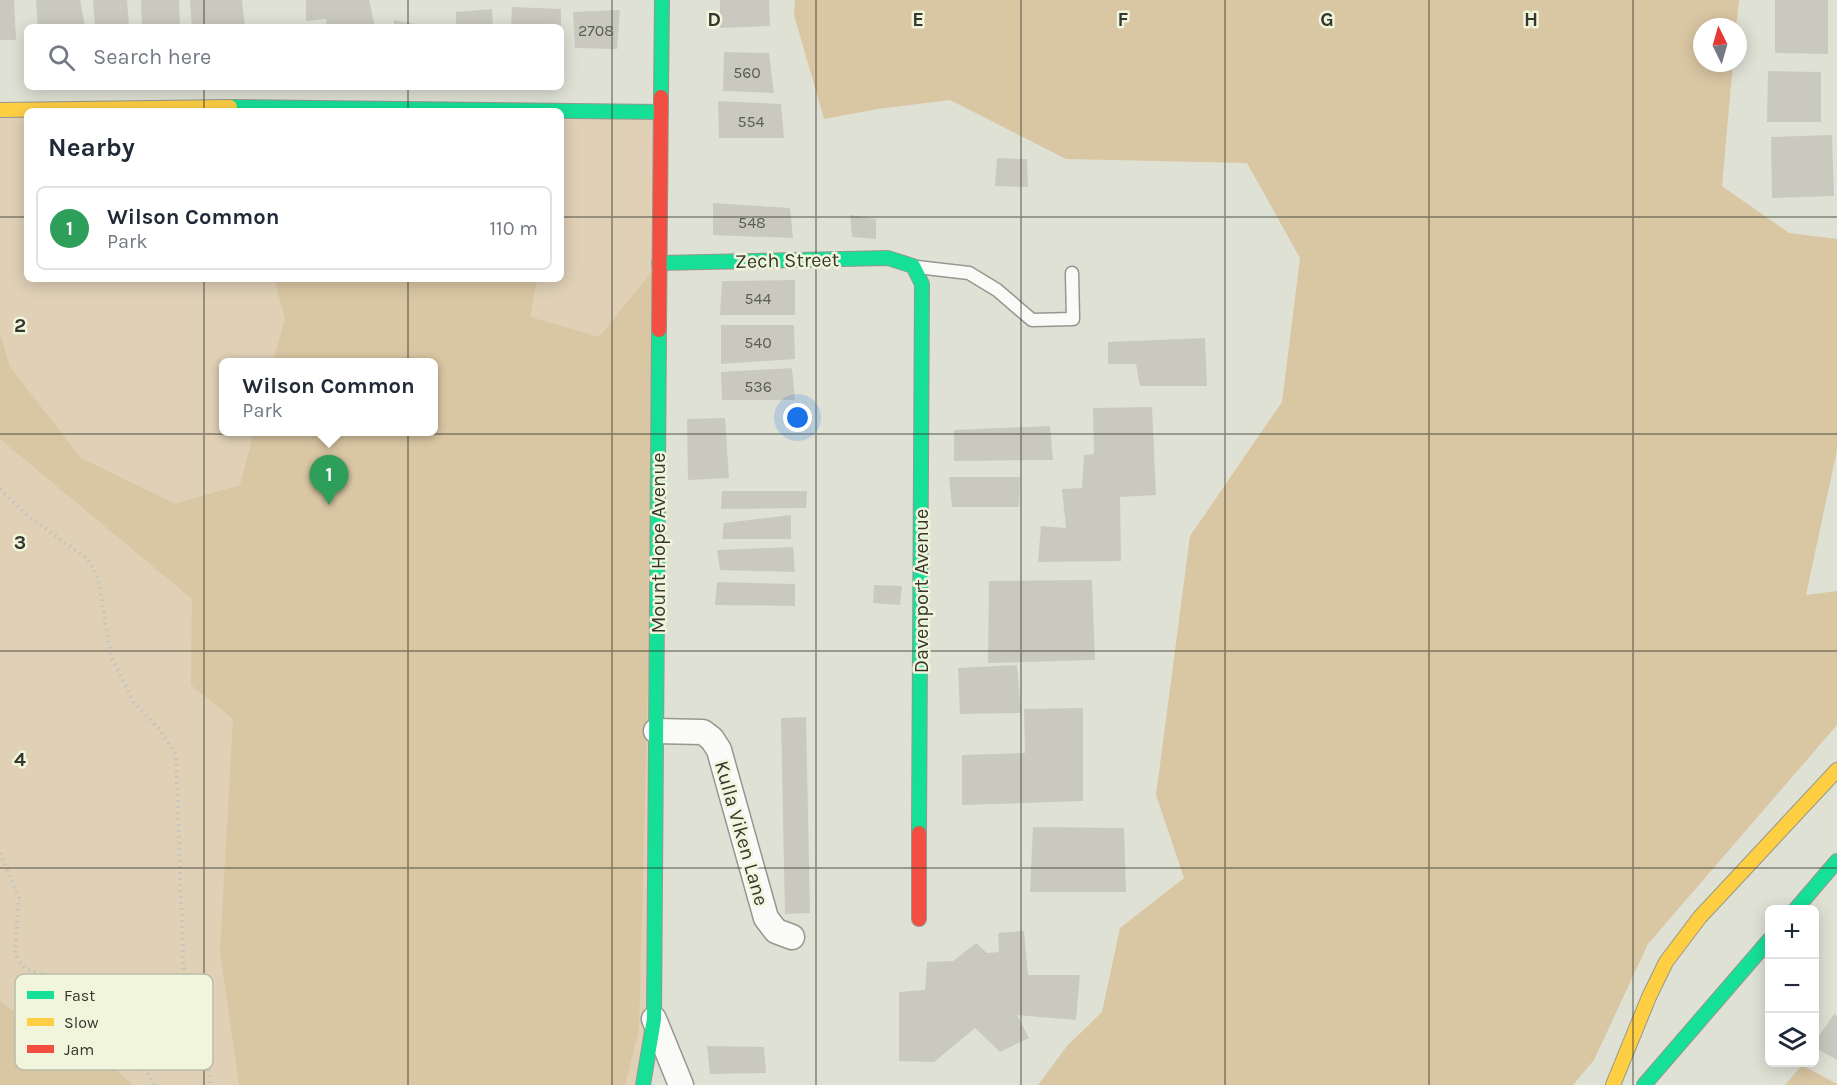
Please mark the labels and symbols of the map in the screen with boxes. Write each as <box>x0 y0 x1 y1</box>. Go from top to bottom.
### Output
text: D <box>707 8 721 31</box>
text: E <box>912 8 924 31</box>
text: F <box>1118 8 1129 31</box>
text: G <box>1320 8 1334 31</box>
text: H <box>1524 8 1538 31</box>
north arrow <box>1693 18 1747 72</box>
house number: 2708 <box>578 21 614 40</box>
house number: 560 <box>733 63 761 82</box>
house number: 554 <box>738 112 765 131</box>
house number: 548 <box>738 213 766 232</box>
street label: Zech Street <box>735 248 840 273</box>
house number: 544 <box>745 289 772 308</box>
text: 2 <box>14 314 26 337</box>
house number: 540 <box>744 333 772 352</box>
house number: 536 <box>744 377 772 396</box>
your location <box>783 403 812 432</box>
street label: Mount Hope Avenue <box>647 452 670 634</box>
pin: 1 <box>310 456 348 505</box>
street label: Davenport Avenue <box>910 509 933 673</box>
text: 3 <box>14 531 26 554</box>
text: 4 <box>14 748 26 771</box>
street label: Kulla Viken Lane <box>710 758 773 908</box>
legend <box>15 974 213 1070</box>
text: Fast <box>64 986 95 1005</box>
text: Slow <box>64 1013 99 1032</box>
text: Jam <box>64 1040 94 1059</box>

